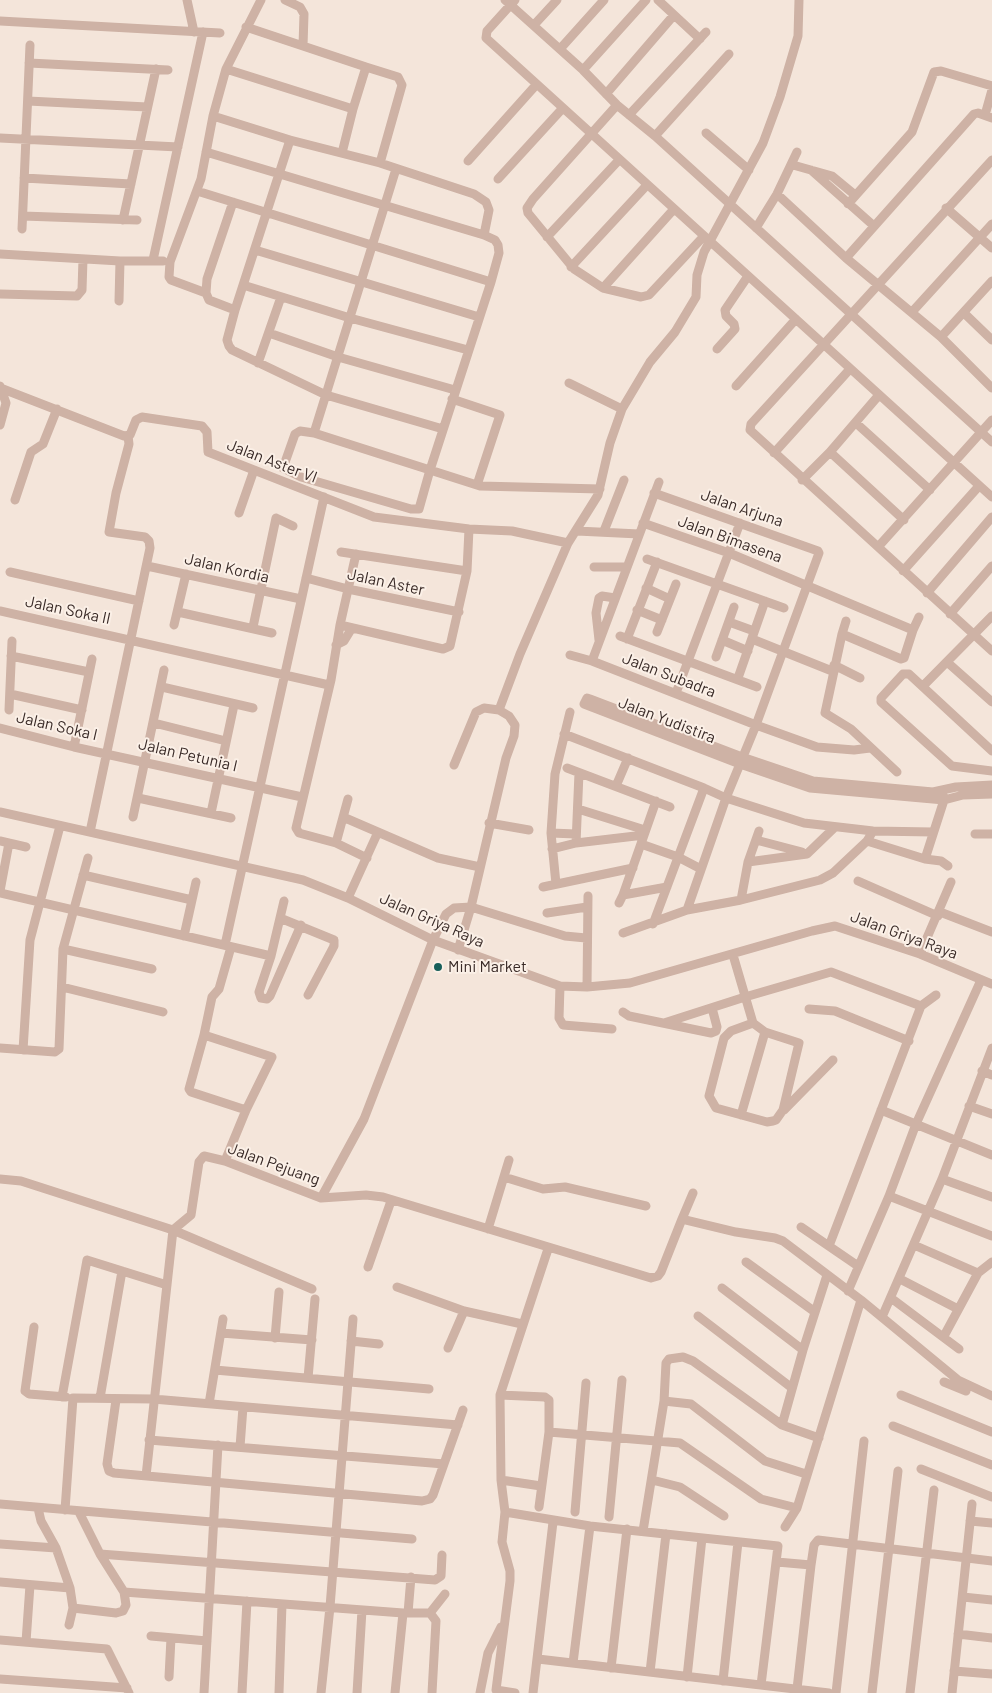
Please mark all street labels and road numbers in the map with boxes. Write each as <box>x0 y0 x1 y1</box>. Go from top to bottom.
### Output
street label: Jalan Aster VI <box>224 435 320 487</box>
street label: Jalan Arjuna <box>698 485 786 531</box>
street label: Jalan Bimasena <box>675 511 785 567</box>
street label: Jalan Kordia <box>183 549 271 587</box>
street label: Jalan Aster <box>346 564 426 600</box>
street label: Jalan Soka II <box>24 592 112 628</box>
street label: Jalan Subadra <box>620 648 718 702</box>
street label: Jalan Yudistira <box>616 693 718 747</box>
street label: Jalan Soka I <box>15 707 99 745</box>
street label: Jalan Petunia I <box>136 734 240 776</box>
street label: Jalan Griya Raya <box>377 888 487 952</box>
street label: Jalan Griya Raya <box>848 907 960 963</box>
street label: Jalan Pejuang <box>225 1138 323 1190</box>

